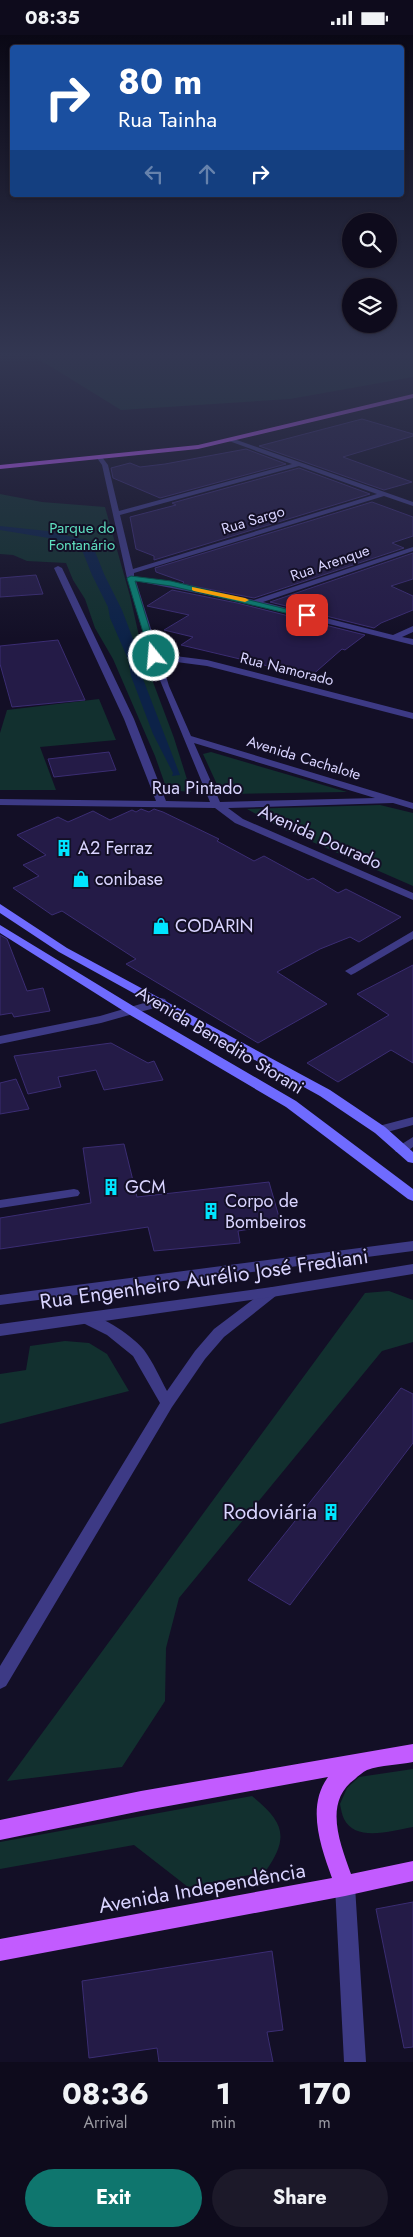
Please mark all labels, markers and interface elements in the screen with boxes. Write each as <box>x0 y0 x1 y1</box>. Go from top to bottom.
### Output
text: 08:35 <box>25 4 80 31</box>
text: 80 m <box>118 57 202 107</box>
icon: right <box>35 65 100 130</box>
text: Rua Tainha <box>118 103 217 135</box>
icon: left <box>140 160 168 188</box>
icon: ahead <box>193 160 221 188</box>
icon: right <box>246 160 274 188</box>
map controls <box>342 213 397 333</box>
button: search <box>342 213 397 268</box>
button: layers <box>342 278 397 333</box>
street label: Rua Sargo <box>219 500 287 540</box>
park label: Parque do Fontanário <box>49 517 115 556</box>
street label: Rua Arenque <box>287 539 373 587</box>
pin <box>286 594 328 636</box>
icon: arrive <box>293 601 321 629</box>
position arrow <box>127 629 179 681</box>
street label: Rua Namorado <box>238 647 336 691</box>
street label: Avenida Cachalote <box>244 730 364 786</box>
street label: Rua Pintado <box>152 775 242 801</box>
street label: Avenida Dourado <box>254 798 386 876</box>
place label: A2 Ferraz <box>78 835 153 861</box>
building icon: A2 Ferraz <box>54 838 74 858</box>
place label: conibase <box>95 866 163 892</box>
shop icon: conibase <box>71 869 91 889</box>
place label: CODARIN <box>175 913 254 939</box>
shop icon: CODARIN <box>151 916 171 936</box>
street label: Avenida Benedito Storani <box>131 979 309 1101</box>
place label: GCM <box>125 1174 166 1200</box>
building icon: GCM <box>101 1177 121 1197</box>
place label: Corpo de Bombeiros <box>225 1188 306 1235</box>
building icon: Corpo de Bombeiros <box>201 1201 221 1221</box>
street label: Rua Engenheiro Aurélio José Frediani <box>38 1241 370 1317</box>
place label: Rodoviária <box>223 1497 317 1527</box>
building icon: Rodoviária <box>321 1502 341 1522</box>
street label: Avenida Independência <box>96 1855 308 1921</box>
text: 08:36 <box>62 2072 149 2115</box>
text: 1 <box>216 2072 231 2115</box>
text: 170 <box>298 2072 351 2115</box>
text: Arrival <box>83 2111 128 2134</box>
text: min <box>211 2111 236 2134</box>
text: m <box>318 2111 331 2134</box>
button: Exit <box>25 2169 202 2227</box>
button: Share <box>212 2169 388 2227</box>

